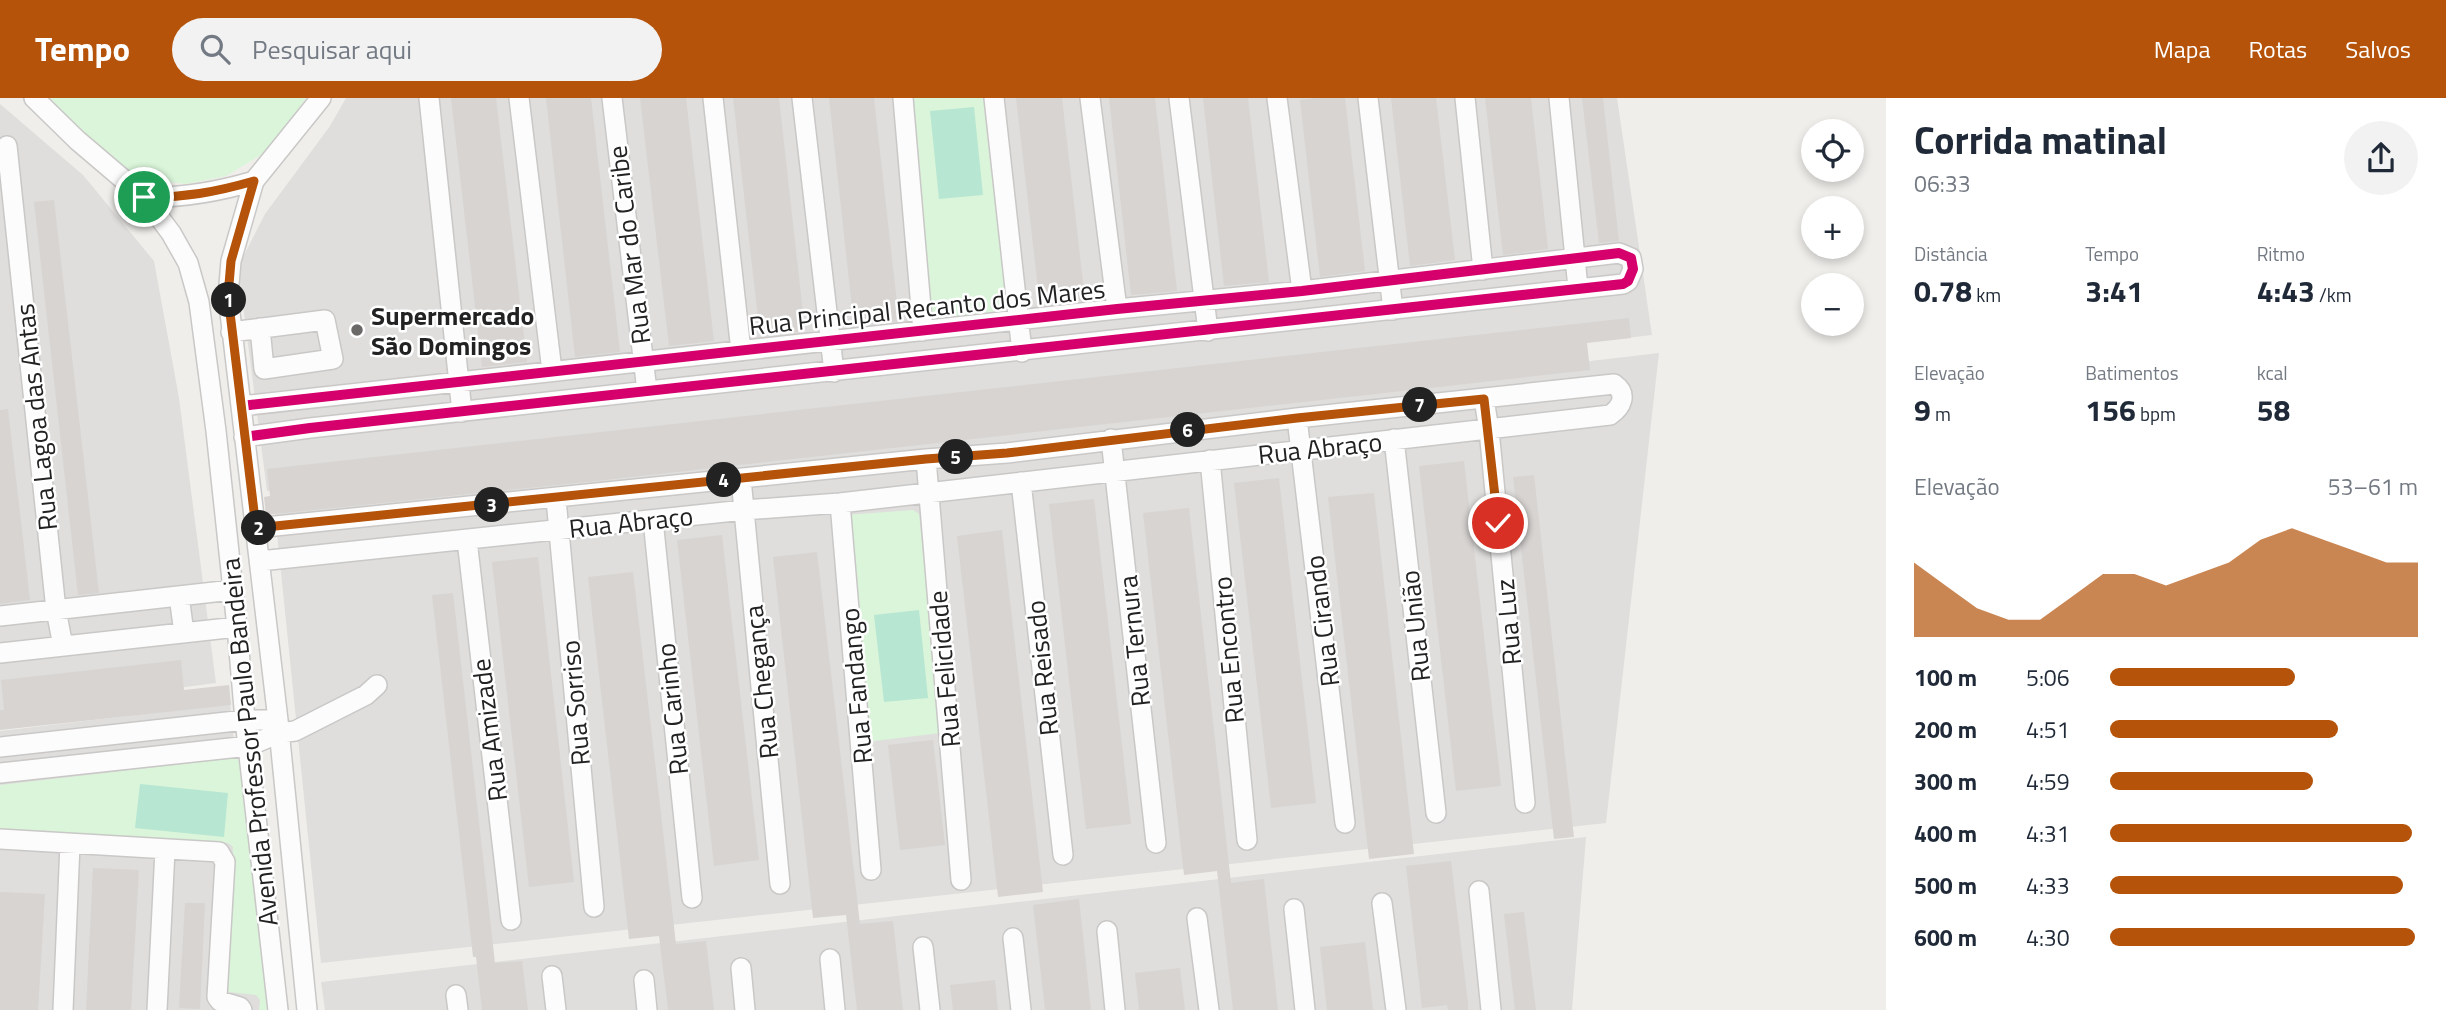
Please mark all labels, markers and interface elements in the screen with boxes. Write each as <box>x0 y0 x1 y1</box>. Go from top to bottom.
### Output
search box <box>172 18 662 81</box>
text: Tempo <box>35 24 130 74</box>
icon: search <box>196 30 234 68</box>
text: Pesquisar aqui <box>252 30 412 69</box>
text: Mapa <box>2154 31 2210 67</box>
text: Rotas <box>2248 31 2307 67</box>
text: Salvos <box>2345 31 2411 67</box>
text: Corrida matinal <box>1914 111 2167 169</box>
map controls <box>1801 119 1864 336</box>
button: locate <box>1801 119 1864 182</box>
button: share <box>2344 121 2418 195</box>
street label: Rua Mar do Caribe <box>597 143 661 347</box>
text: 06:33 <box>1914 166 1971 201</box>
pin <box>114 167 174 227</box>
icon: arrive <box>125 178 163 216</box>
button: + <box>1801 196 1864 259</box>
text: Distância <box>1914 239 1988 268</box>
text: Tempo <box>2085 239 2139 268</box>
text: Ritmo <box>2257 239 2305 268</box>
text: 0.78 <box>1914 268 1972 314</box>
text: 3:41 <box>2085 268 2143 314</box>
text: 4:43 <box>2257 268 2315 314</box>
street label: Rua Principal Recanto dos Mares <box>747 269 1107 345</box>
button: − <box>1801 273 1864 336</box>
text: km <box>1972 280 2001 309</box>
text: /km <box>2315 280 2352 309</box>
pin: 1 <box>212 282 246 318</box>
text: 1 <box>223 285 234 314</box>
place label: Supermercado São Domingos <box>371 296 534 365</box>
street label: Rua Lagoa das Antas <box>5 302 67 532</box>
marker: Supermercado São Domingos <box>349 322 365 338</box>
text: Elevação <box>1914 358 1985 387</box>
text: Batimentos <box>2085 358 2179 387</box>
text: kcal <box>2257 358 2288 387</box>
text: 9 <box>1914 387 1931 433</box>
text: 156 <box>2085 387 2136 433</box>
text: 58 <box>2257 387 2290 433</box>
pin: 7 <box>1402 388 1438 422</box>
text: 7 <box>1414 390 1425 419</box>
text: m <box>1931 399 1951 428</box>
text: bpm <box>2136 399 2176 428</box>
pin: 6 <box>1170 412 1206 448</box>
text: 6 <box>1182 415 1193 444</box>
street label: Rua Abraço <box>1256 422 1384 474</box>
pin: 5 <box>939 440 974 474</box>
text: 5 <box>950 442 961 471</box>
pin: 4 <box>706 462 742 498</box>
text: 4 <box>718 465 729 494</box>
text: Elevação <box>1914 469 2000 504</box>
text: 53–61 m <box>2328 469 2418 504</box>
pin: 3 <box>475 488 510 522</box>
text: 3 <box>486 490 497 519</box>
pin <box>1468 493 1528 553</box>
street label: Rua Abraço <box>567 496 695 548</box>
icon: check <box>1479 504 1517 542</box>
pin: 2 <box>242 510 276 546</box>
text: 2 <box>253 513 264 542</box>
street label: Rua Cirando <box>1295 553 1349 689</box>
street label: Avenida Professor Paulo Bandeira <box>210 556 288 928</box>
street label: Rua União <box>1390 568 1440 684</box>
street label: Rua Ternura <box>1108 573 1160 709</box>
street label: Rua Encontro <box>1202 575 1254 725</box>
street label: Rua Luz <box>1485 577 1531 667</box>
street label: Rua Felicidade <box>918 589 970 749</box>
street label: Rua Reisado <box>1016 598 1068 738</box>
street label: Rua Chegança <box>734 603 788 761</box>
street label: Rua Fandango <box>830 607 882 765</box>
street label: Rua Sorriso <box>550 639 600 767</box>
street label: Rua Carinho <box>646 641 698 777</box>
street label: Rua Amizade <box>461 657 517 803</box>
text: 100 m <box>1914 660 1977 695</box>
text: 5:06 <box>2026 660 2070 695</box>
text: 200 m <box>1914 712 1977 747</box>
text: 4:51 <box>2026 712 2070 747</box>
text: 300 m <box>1914 764 1977 799</box>
text: 4:59 <box>2026 764 2070 799</box>
text: 400 m <box>1914 816 1977 851</box>
text: 4:31 <box>2026 816 2070 851</box>
text: 500 m <box>1914 868 1977 903</box>
text: 4:33 <box>2026 868 2070 903</box>
text: 600 m <box>1914 920 1977 955</box>
text: 4:30 <box>2026 920 2070 955</box>

